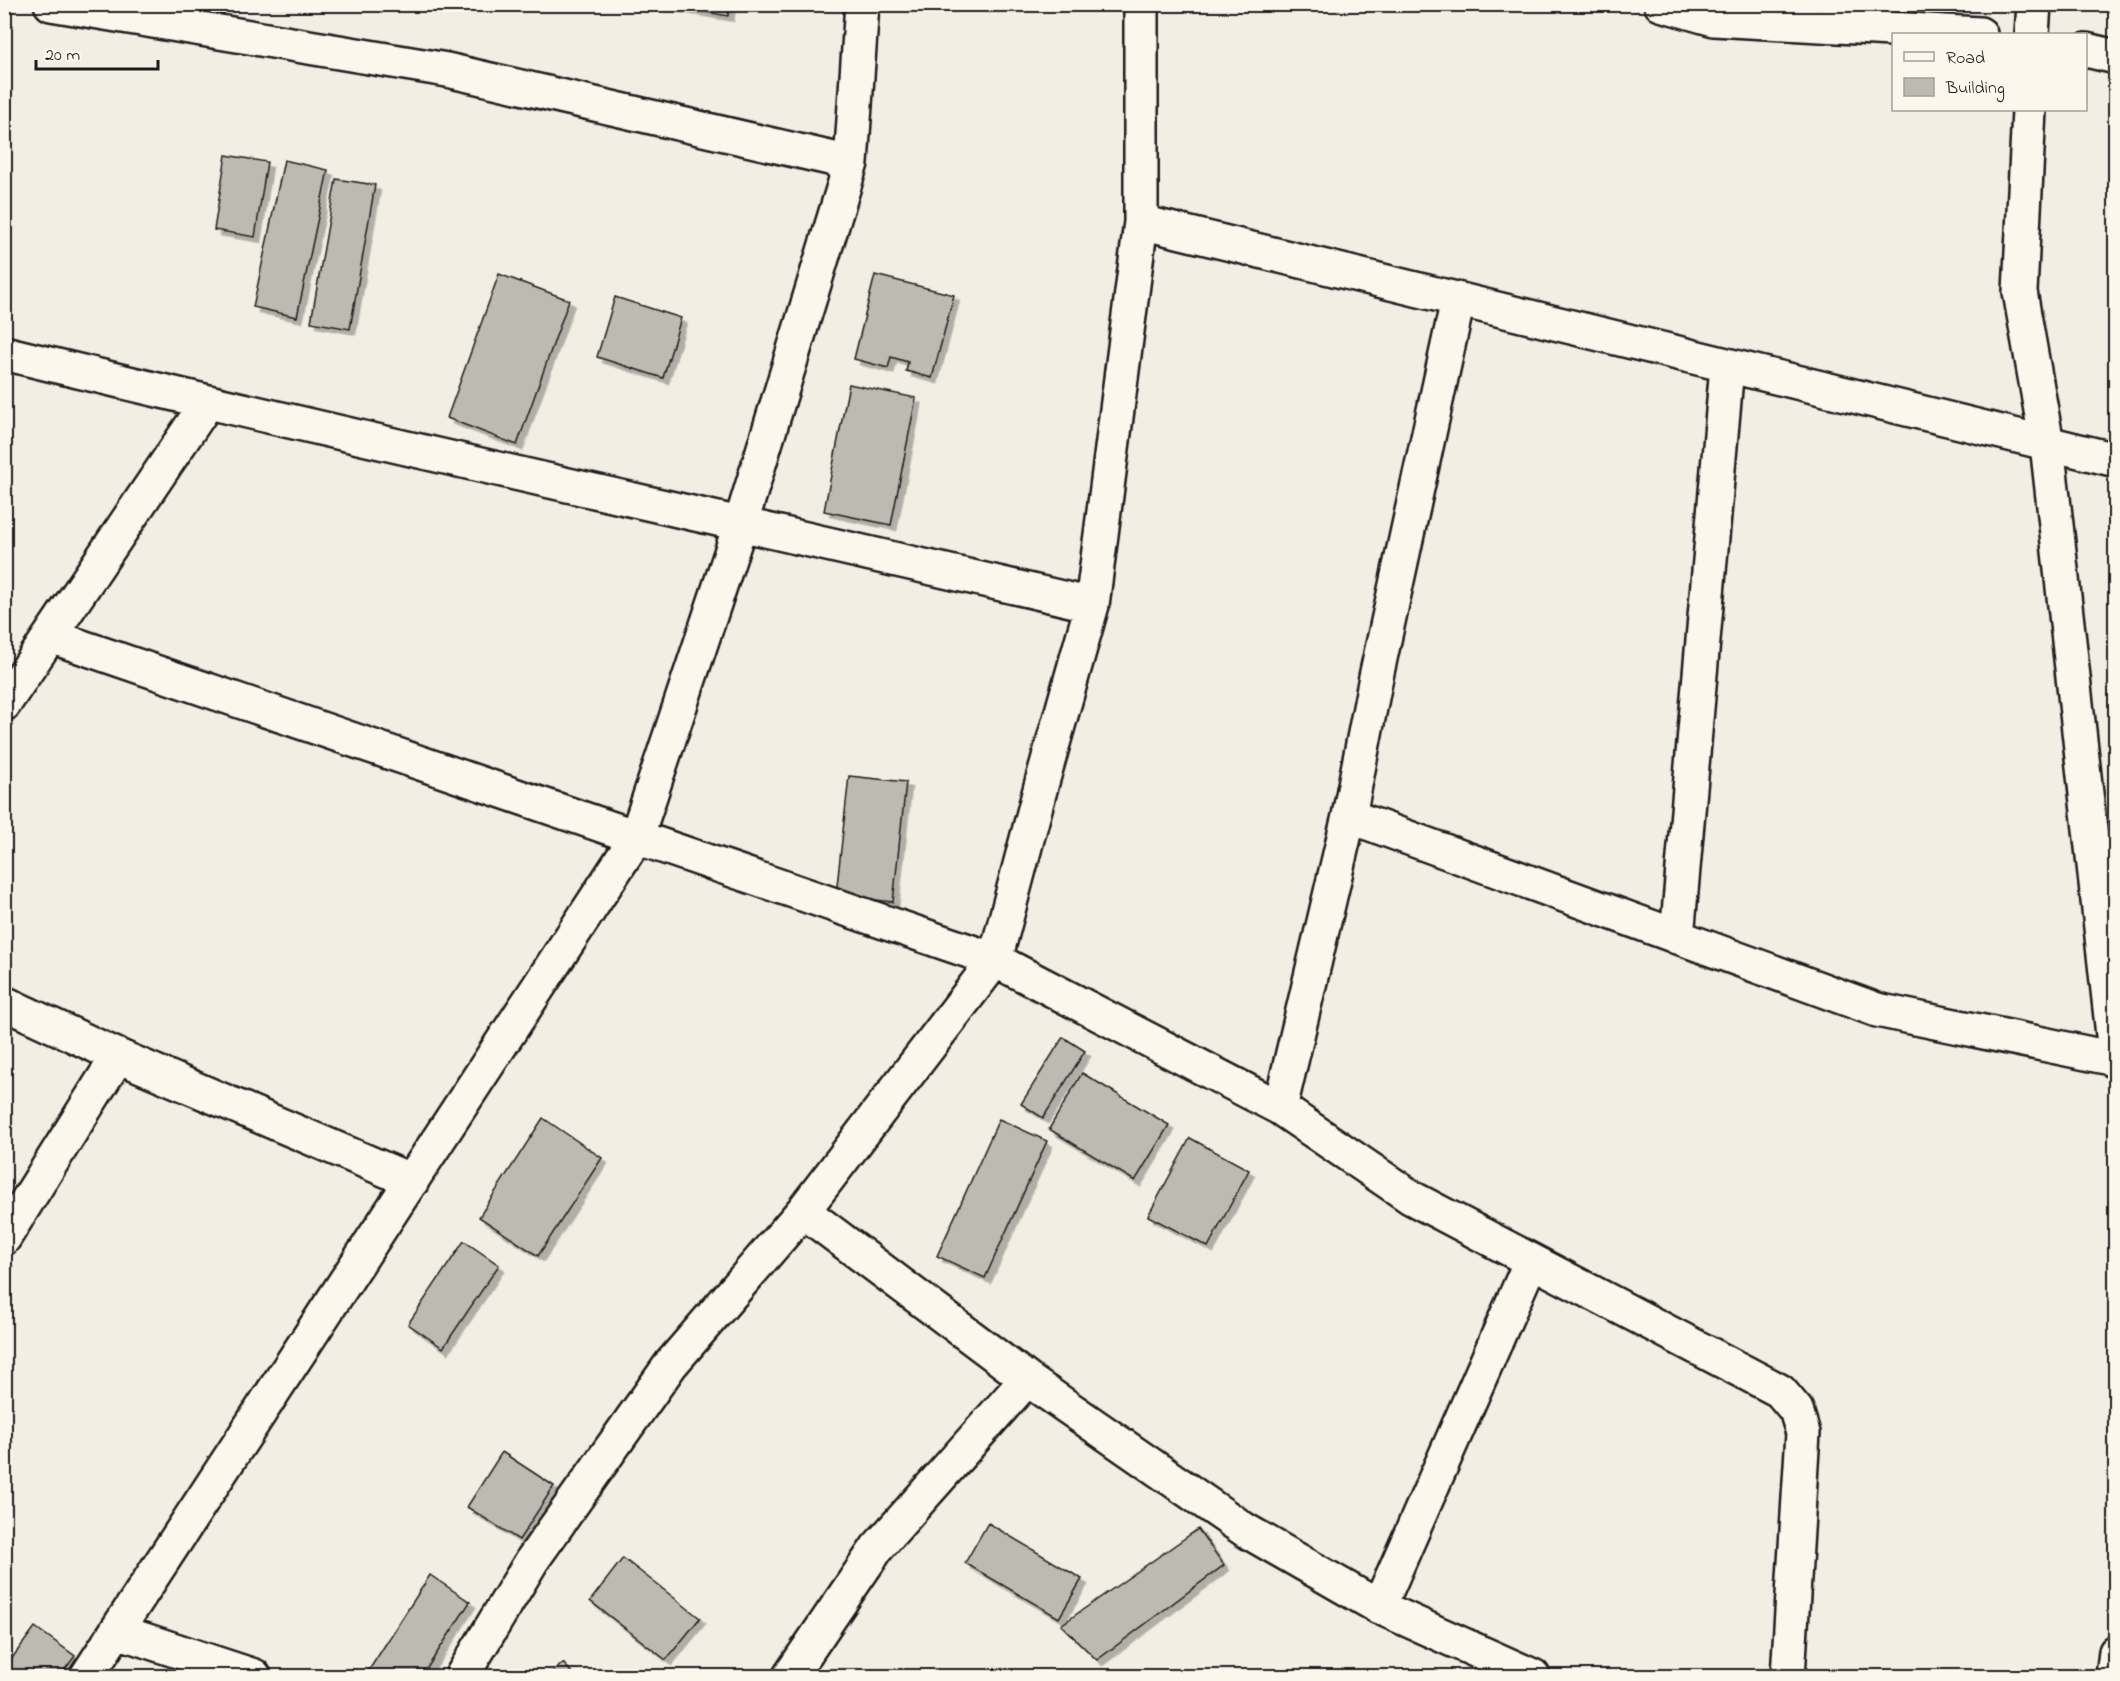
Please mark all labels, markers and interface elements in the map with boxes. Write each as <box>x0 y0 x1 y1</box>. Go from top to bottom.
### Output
scale bar <box>36 33 158 71</box>
legend <box>1892 33 2087 111</box>
text: 20 m <box>45 43 80 69</box>
text: Road <box>1946 46 1985 72</box>
text: Building <box>1945 76 2005 103</box>

